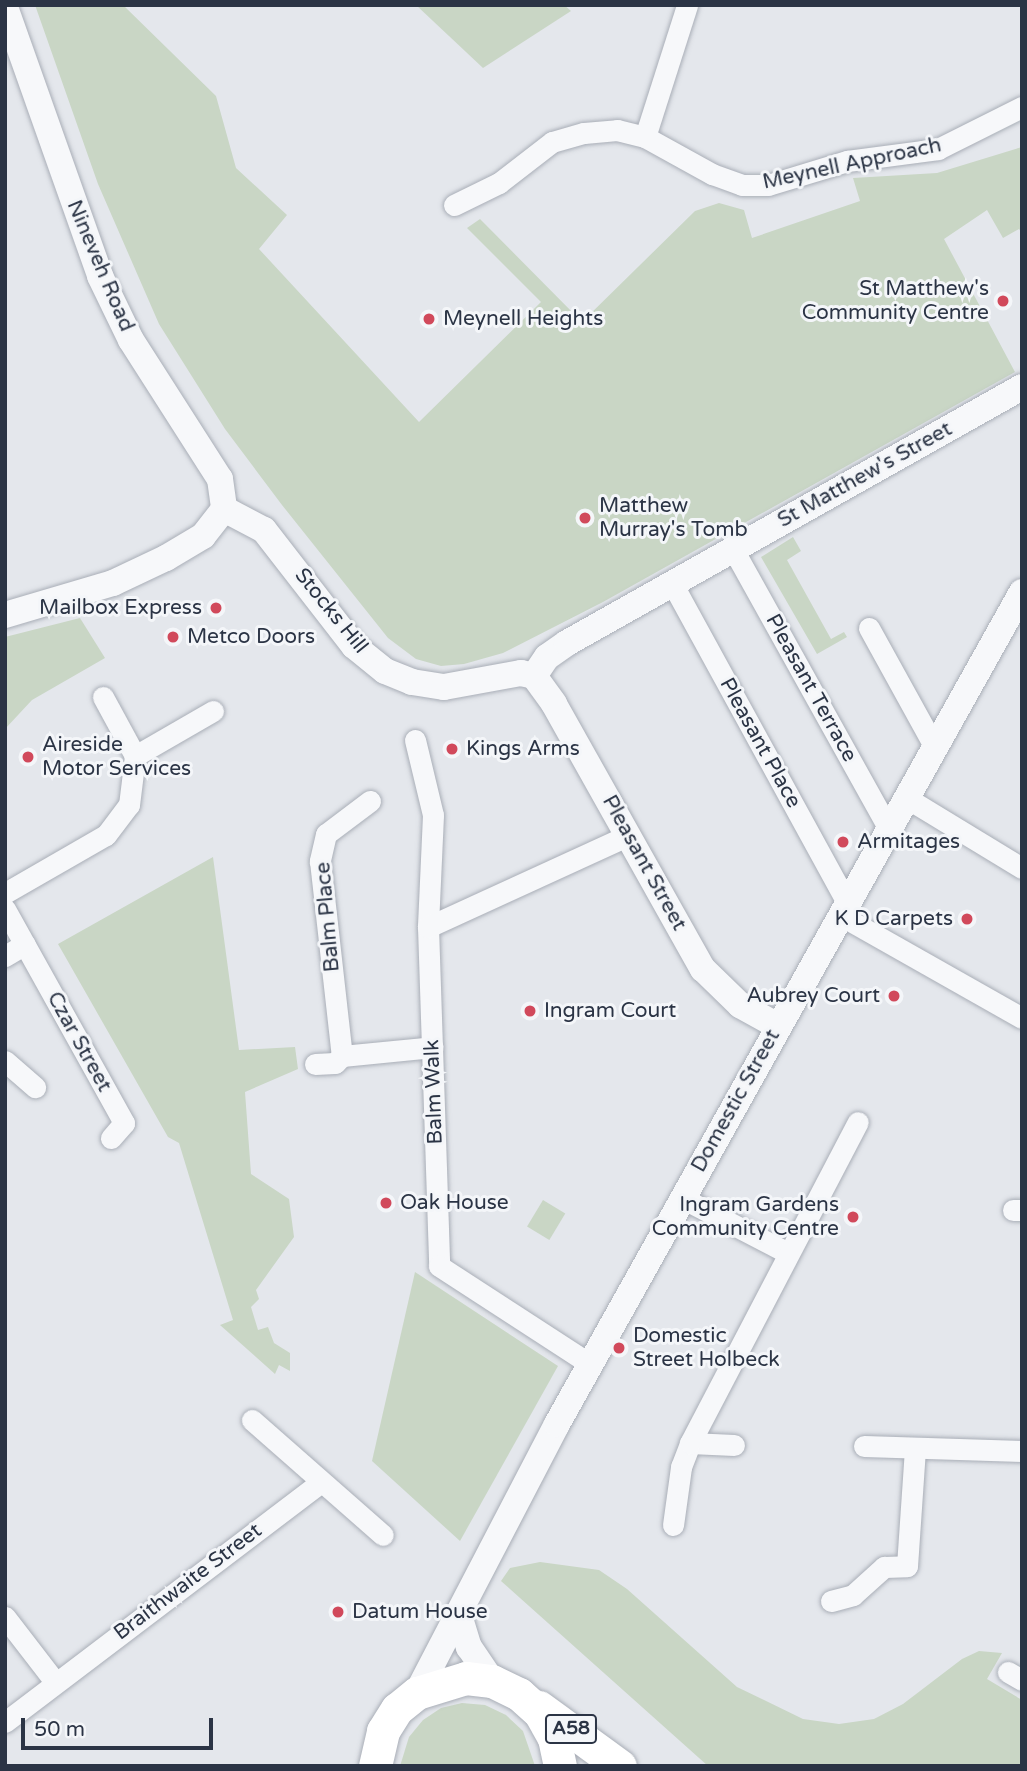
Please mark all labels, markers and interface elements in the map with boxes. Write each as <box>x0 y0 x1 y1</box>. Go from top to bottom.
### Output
street label: Meynell Approach <box>760 133 944 195</box>
street label: Nineveh Road <box>61 196 139 336</box>
place label: St Matthew's Community Centre <box>802 276 989 326</box>
marker: St Matthew's Community Centre <box>995 293 1011 309</box>
place label: Meynell Heights <box>443 306 603 332</box>
marker: Meynell Heights <box>421 311 437 327</box>
street label: St Matthew's Street <box>774 417 956 533</box>
place label: Matthew Murray's Tomb <box>599 493 748 543</box>
marker: Matthew Murray's Tomb <box>577 510 593 526</box>
street label: Stocks Hill <box>289 563 373 659</box>
place label: Mailbox Express <box>39 595 202 621</box>
marker: Mailbox Express <box>208 600 224 616</box>
street label: Pleasant Terrace <box>760 610 862 766</box>
place label: Metco Doors <box>187 624 315 650</box>
marker: Metco Doors <box>165 629 181 645</box>
street label: Pleasant Place <box>714 674 806 812</box>
place label: Aireside Motor Services <box>42 732 191 782</box>
place label: Kings Arms <box>466 736 580 762</box>
marker: Kings Arms <box>444 741 460 757</box>
marker: Aireside Motor Services <box>20 749 36 765</box>
street label: Pleasant Street <box>596 791 692 935</box>
place label: Armitages <box>857 829 960 855</box>
marker: Armitages <box>835 834 851 850</box>
street label: Balm Place <box>311 861 345 973</box>
place label: K D Carpets <box>835 906 953 932</box>
marker: K D Carpets <box>959 911 975 927</box>
place label: Aubrey Court <box>746 983 880 1009</box>
street label: Czar Street <box>41 988 117 1096</box>
marker: Aubrey Court <box>886 988 902 1004</box>
place label: Ingram Court <box>544 998 676 1024</box>
marker: Ingram Court <box>522 1003 538 1019</box>
street label: Domestic Street <box>686 1025 786 1177</box>
street label: Balm Walk <box>420 1039 448 1145</box>
place label: Oak House <box>400 1190 509 1216</box>
place label: Ingram Gardens Community Centre <box>652 1192 839 1242</box>
marker: Oak House <box>378 1195 394 1211</box>
marker: Ingram Gardens Community Centre <box>845 1209 861 1225</box>
place label: Domestic Street Holbeck <box>633 1323 780 1373</box>
marker: Domestic Street Holbeck <box>611 1340 627 1356</box>
street label: Braithwaite Street <box>109 1518 267 1646</box>
place label: Datum House <box>352 1599 488 1625</box>
marker: Datum House <box>330 1604 346 1620</box>
scale bar <box>24 1704 217 1748</box>
road number: A58 <box>545 1714 597 1744</box>
text: 50 m <box>34 1717 85 1742</box>

